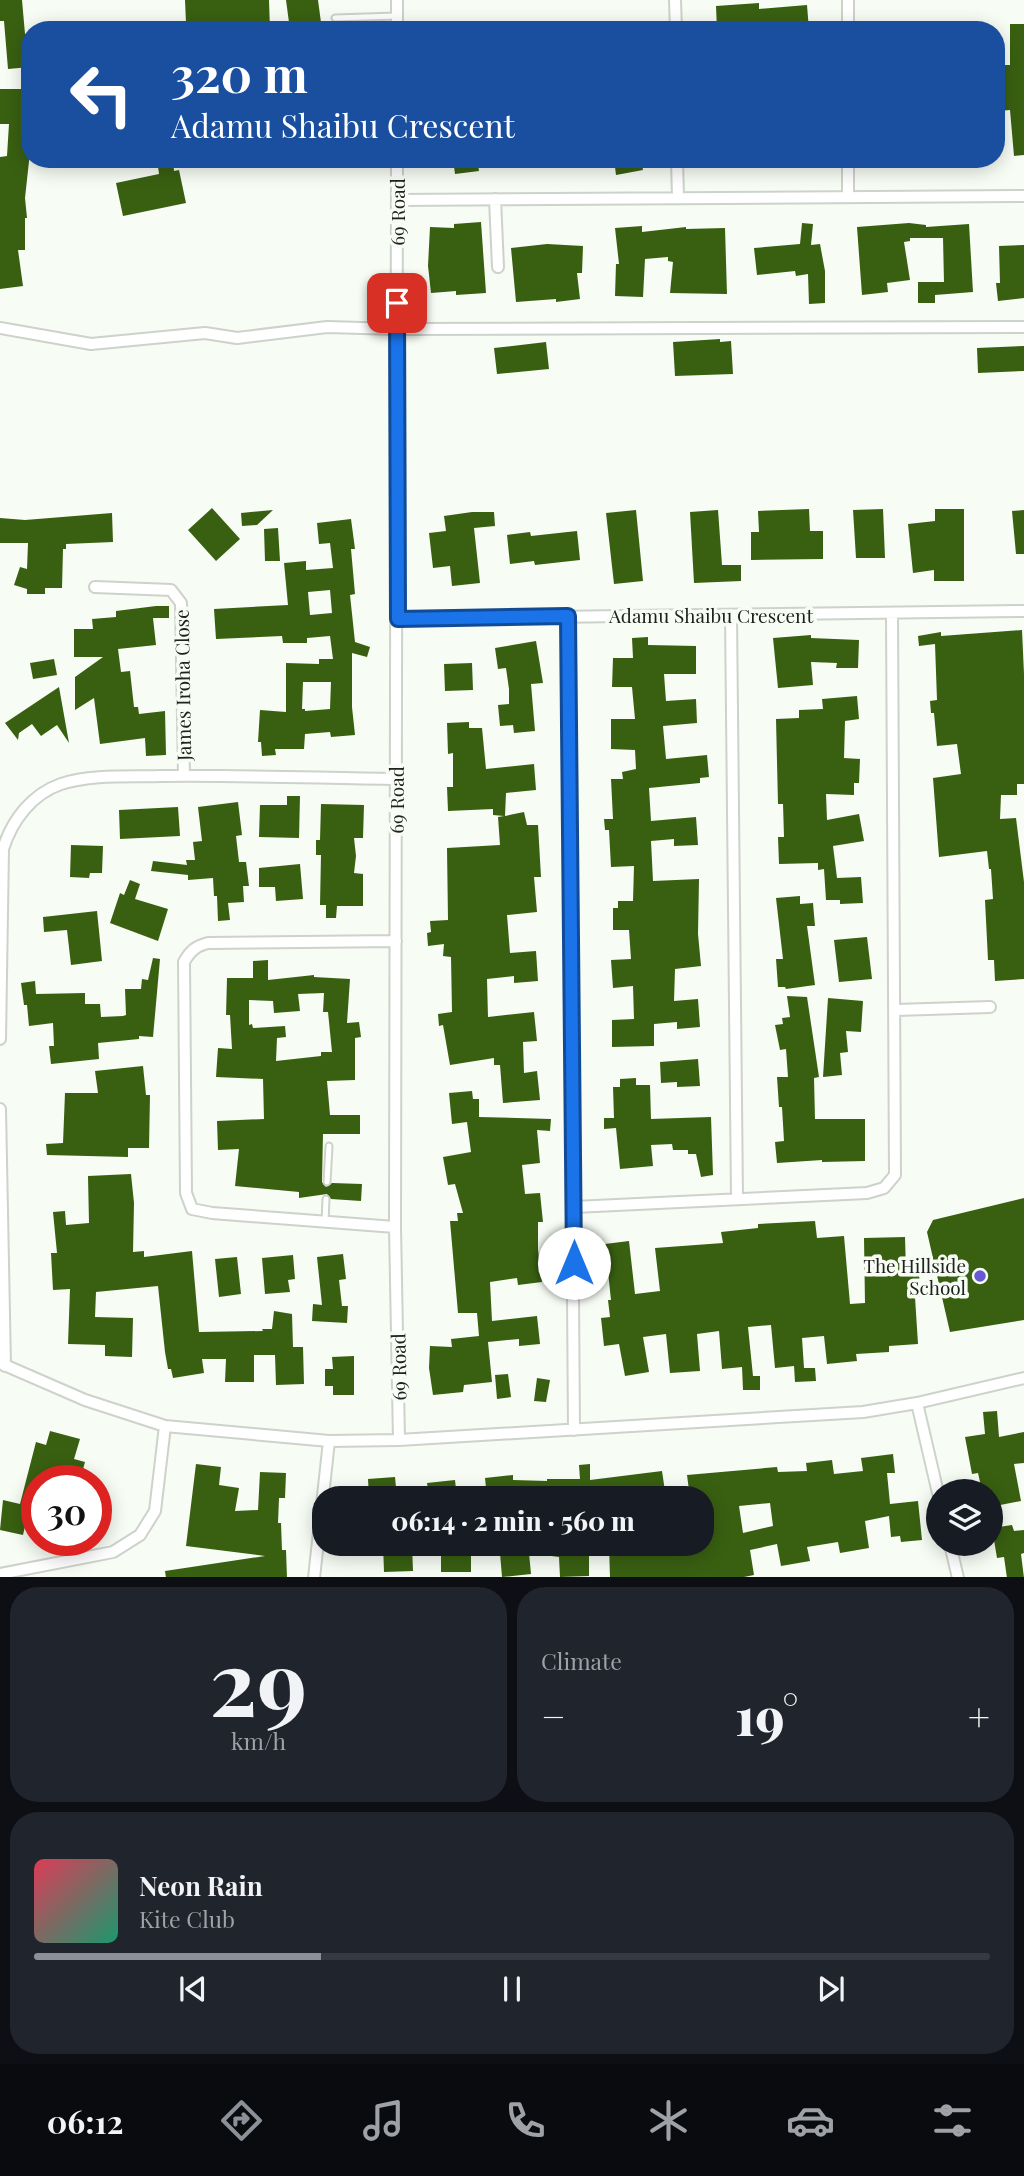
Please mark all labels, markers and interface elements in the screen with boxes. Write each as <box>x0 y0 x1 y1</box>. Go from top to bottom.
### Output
text: 320 m <box>171 40 308 105</box>
icon: left <box>56 49 147 140</box>
text: Adamu Shaibu Crescent <box>171 103 515 146</box>
street label: 69 Road <box>384 178 410 246</box>
pin <box>367 273 427 333</box>
icon: arrive <box>378 284 416 322</box>
street label: Adamu Shaibu Crescent <box>608 602 813 628</box>
street label: James Iroha Close <box>168 609 196 762</box>
street label: 69 Road <box>383 766 409 834</box>
position arrow <box>537 1226 611 1300</box>
place label: The Hillside School <box>863 1252 967 1300</box>
marker: The Hillside School <box>972 1268 988 1284</box>
street label: 69 Road <box>384 1333 412 1401</box>
speed limit sign: 30 <box>21 1465 112 1556</box>
map controls <box>926 1479 1003 1556</box>
button: layers <box>926 1479 1003 1556</box>
text: 06:14 · 2 min · 560 m <box>391 1503 635 1538</box>
text: 29 <box>210 1619 307 1740</box>
text: Climate <box>541 1645 622 1676</box>
text: 19° <box>735 1680 798 1749</box>
text: − <box>541 1690 566 1741</box>
text: + <box>968 1690 990 1741</box>
text: km/h <box>231 1725 286 1756</box>
text: Neon Rain <box>139 1868 263 1903</box>
text: Kite Club <box>139 1903 235 1934</box>
icon: previous <box>174 1970 212 2008</box>
icon: pause <box>493 1970 531 2008</box>
icon: next <box>812 1970 850 2008</box>
icon: directions <box>217 2096 266 2145</box>
icon: music <box>359 2096 408 2145</box>
icon: phone <box>501 2096 550 2145</box>
icon: climate <box>644 2096 693 2145</box>
icon: car <box>786 2096 835 2145</box>
icon: filters <box>928 2096 977 2145</box>
text: 06:12 <box>47 2099 124 2142</box>

